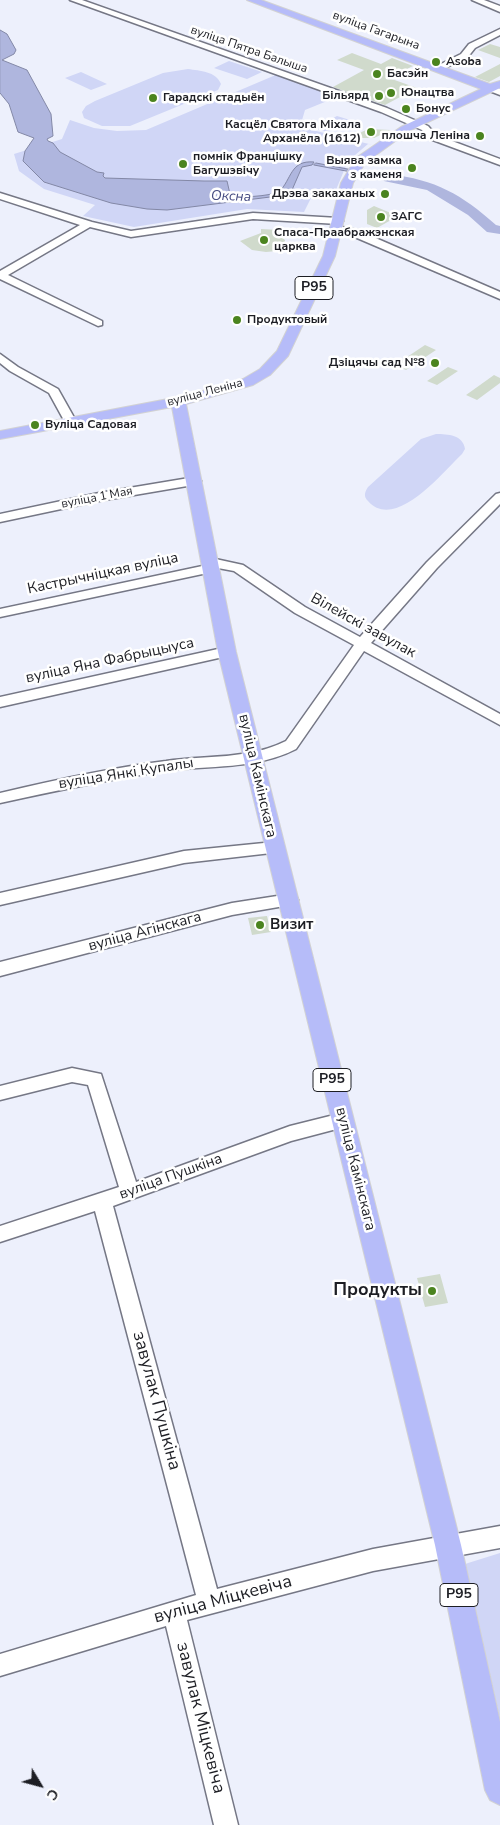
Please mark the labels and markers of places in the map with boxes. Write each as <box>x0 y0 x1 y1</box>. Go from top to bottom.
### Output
place label: Asoba <box>446 55 481 69</box>
marker: Asoba <box>430 56 442 68</box>
place label: Басэйн <box>387 67 428 81</box>
marker: Басэйн <box>371 68 383 80</box>
place label: Юнацтва <box>401 86 454 100</box>
marker: Юнацтва <box>385 87 397 99</box>
place label: Більярд <box>322 89 369 103</box>
marker: Більярд <box>373 90 385 102</box>
place label: Гарадскі стадыён <box>163 91 264 105</box>
marker: Гарадскі стадыён <box>147 92 159 104</box>
place label: Бонус <box>416 102 451 116</box>
marker: Бонус <box>400 103 412 115</box>
place label: Касцёл Святога Міхала Арханёла (1612) <box>225 118 361 146</box>
marker: Касцёл Святога Міхала Арханёла (1612) <box>365 126 377 138</box>
place label: плошча Леніна <box>381 129 470 143</box>
marker: плошча Леніна <box>474 130 486 142</box>
place label: помнік Францішку Багушэвічу <box>193 150 302 178</box>
place label: Выява замка з каменя <box>326 154 402 182</box>
marker: помнік Францішку Багушэвічу <box>177 158 189 170</box>
marker: Выява замка з каменя <box>406 162 418 174</box>
place label: Дрэва закаханых <box>272 187 375 201</box>
marker: Дрэва закаханых <box>379 188 391 200</box>
place label: ЗАГС <box>391 210 422 224</box>
marker: ЗАГС <box>375 211 387 223</box>
place label: Спаса-Праабражэнская царква <box>274 226 414 254</box>
marker: Спаса-Праабражэнская царква <box>258 234 270 246</box>
place label: Продуктовый <box>247 313 327 327</box>
marker: Продуктовый <box>231 314 243 326</box>
place label: Дзіцячы сад №8 <box>329 356 425 370</box>
marker: Дзіцячы сад №8 <box>429 357 441 369</box>
place label: Вуліца Садовая <box>45 418 137 432</box>
marker: Вуліца Садовая <box>29 419 41 431</box>
place label: Визит <box>270 916 313 934</box>
marker: Визит <box>254 919 266 931</box>
place label: Продукты <box>333 1280 422 1302</box>
marker: Продукты <box>426 1285 438 1297</box>

